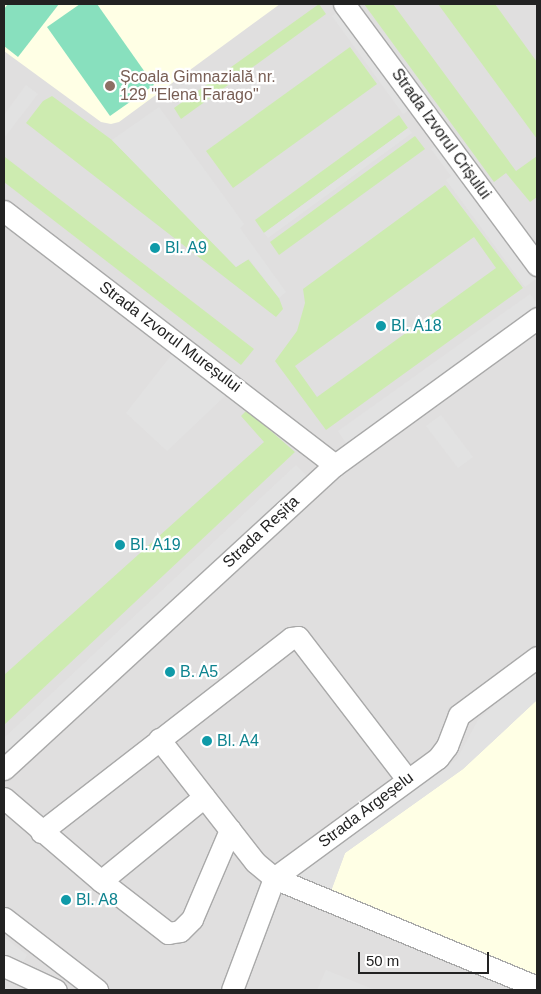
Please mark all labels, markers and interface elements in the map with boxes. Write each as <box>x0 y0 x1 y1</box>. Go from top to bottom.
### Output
street label: Strada Izvorul Crișului <box>387 65 495 203</box>
place label: Școala Gimnazială nr. 129 "Elena Farago" <box>120 67 276 105</box>
marker: Școala Gimnazială nr. 129 "Elena Farago" <box>104 80 116 92</box>
place label: Bl. A9 <box>165 238 208 258</box>
marker: Bl. A9 <box>149 242 161 254</box>
street label: Strada Izvorul Mureșului <box>95 277 245 397</box>
place label: Bl. A18 <box>391 316 443 336</box>
marker: Bl. A18 <box>375 320 387 332</box>
street label: Strada Reșița <box>219 492 303 572</box>
place label: Bl. A19 <box>130 535 182 555</box>
marker: Bl. A19 <box>114 539 126 551</box>
place label: B. A5 <box>180 662 219 682</box>
marker: B. A5 <box>164 666 176 678</box>
place label: Bl. A4 <box>217 731 260 751</box>
marker: Bl. A4 <box>201 735 213 747</box>
street label: Strada Argeșelu <box>314 768 418 852</box>
place label: Bl. A8 <box>76 890 119 910</box>
marker: Bl. A8 <box>60 894 72 906</box>
scale bar <box>361 942 492 974</box>
text: 50 m <box>366 952 399 969</box>

